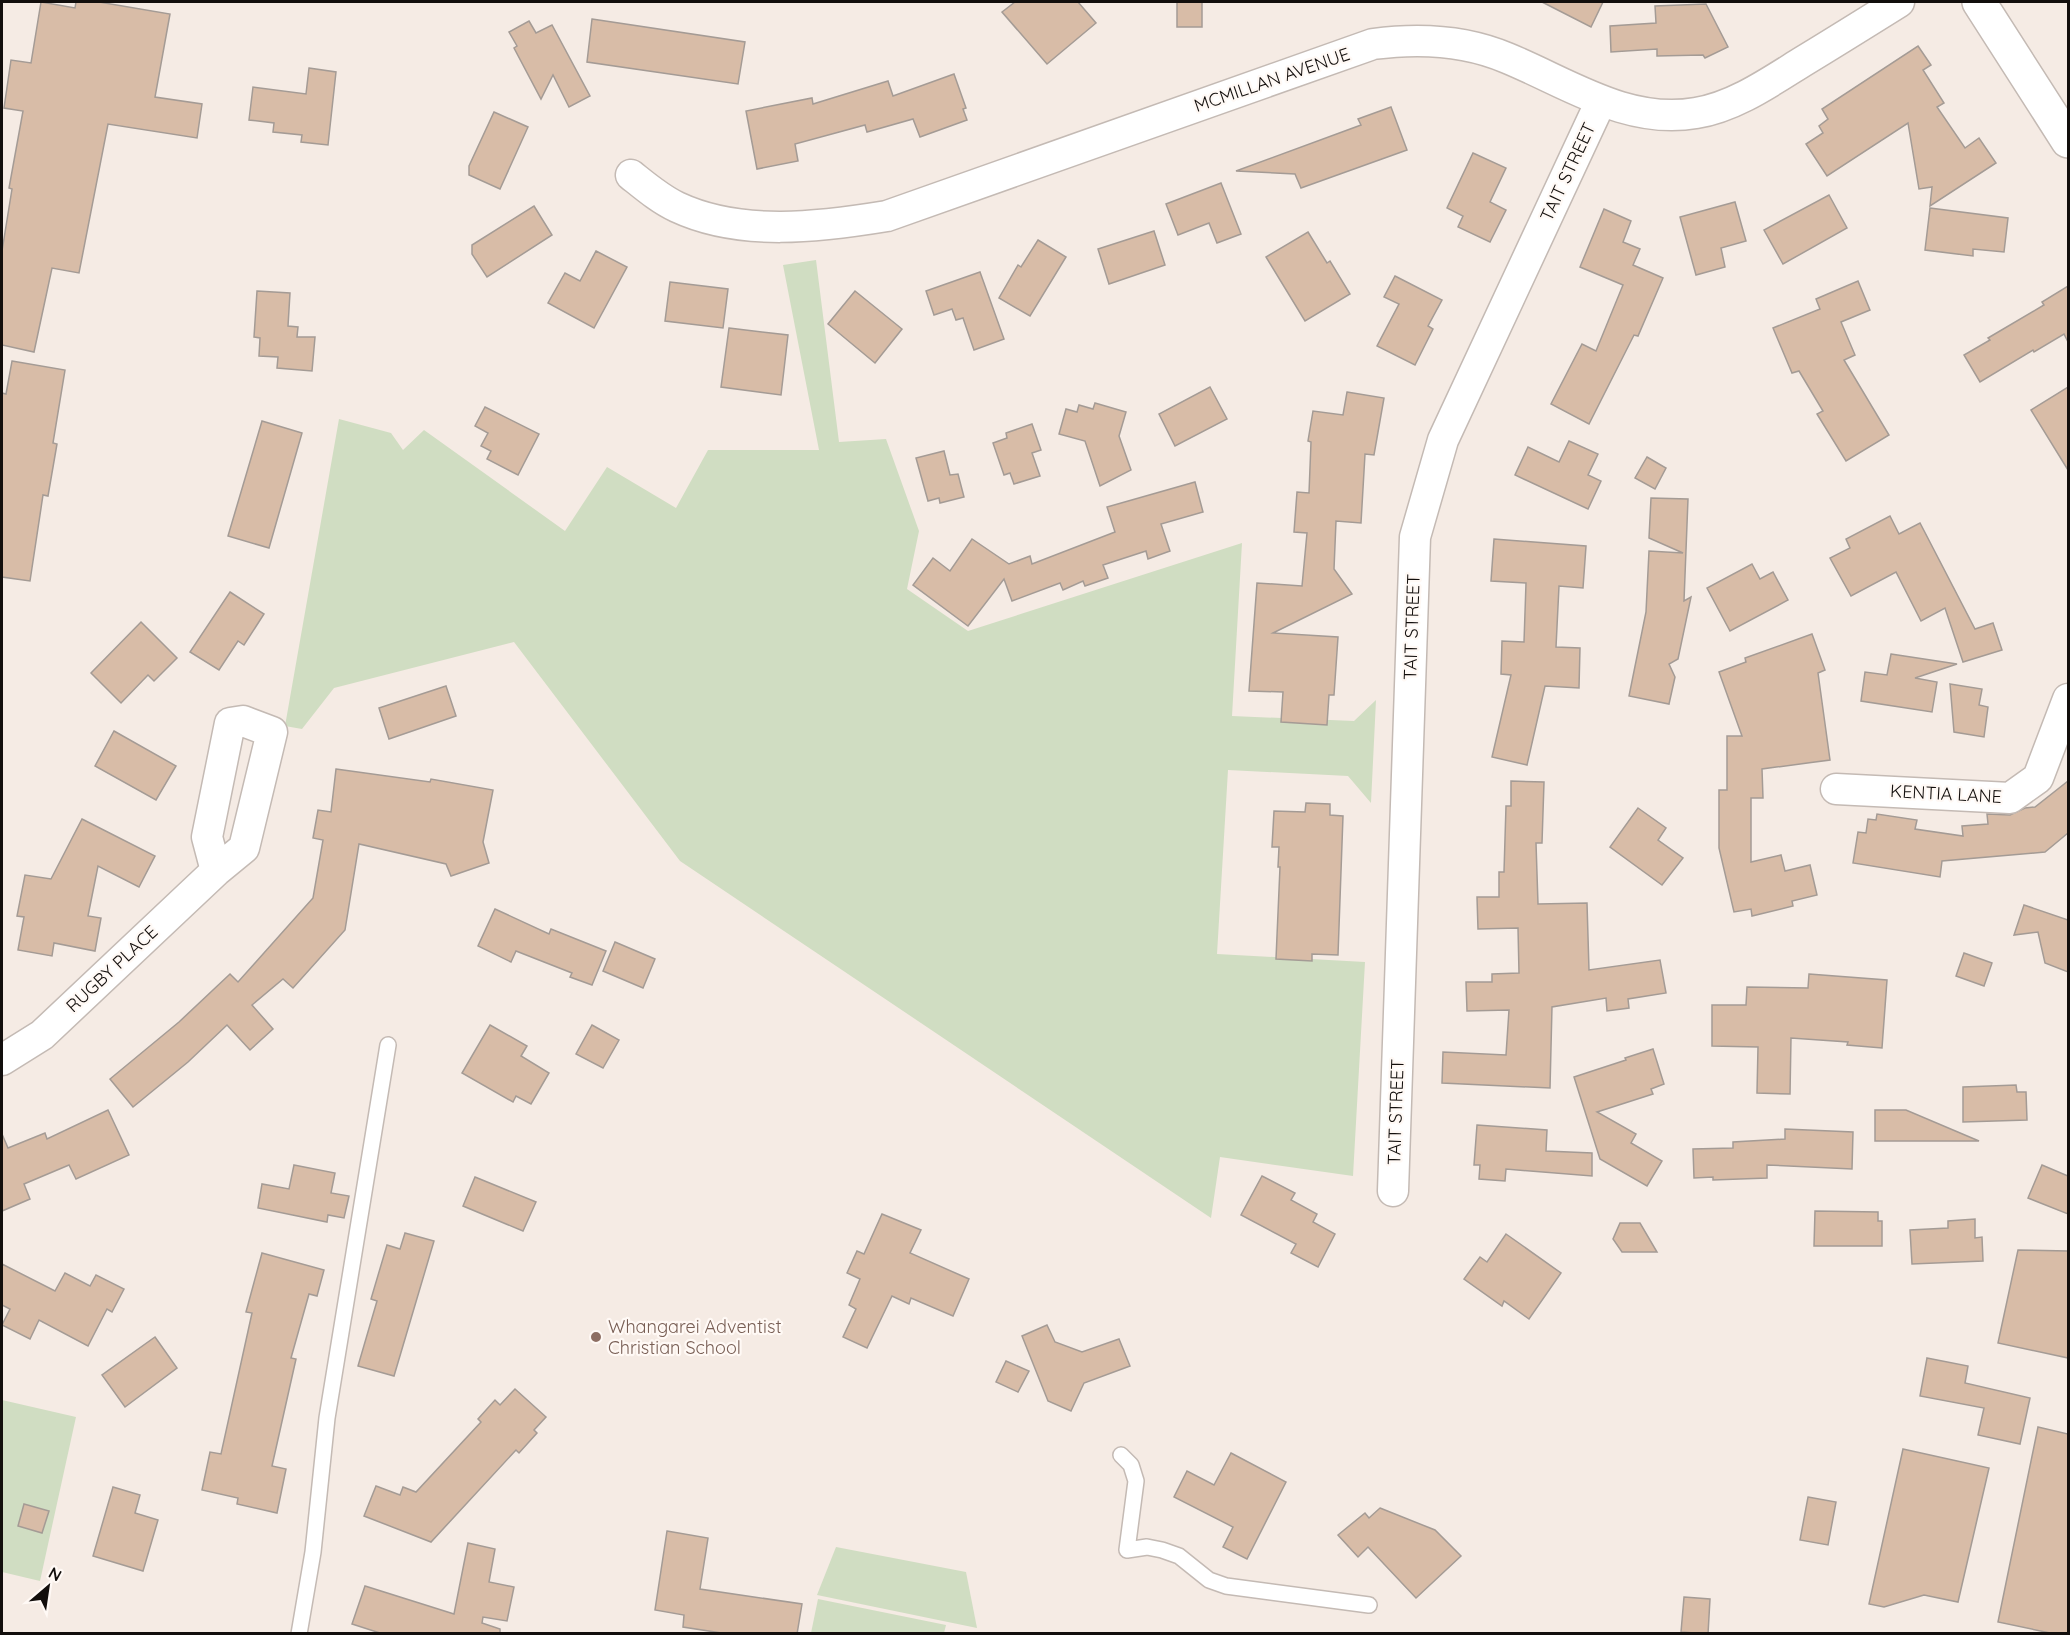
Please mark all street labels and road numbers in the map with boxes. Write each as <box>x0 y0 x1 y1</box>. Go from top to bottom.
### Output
street label: MCMILLAN AVENUE <box>1191 42 1353 117</box>
street label: TAIT STREET <box>1535 119 1600 225</box>
street label: TAIT STREET <box>1398 573 1425 680</box>
street label: KENTIA LANE <box>1890 779 2003 808</box>
street label: RUGBY PLACE <box>61 920 162 1017</box>
street label: TAIT STREET <box>1382 1058 1409 1165</box>

